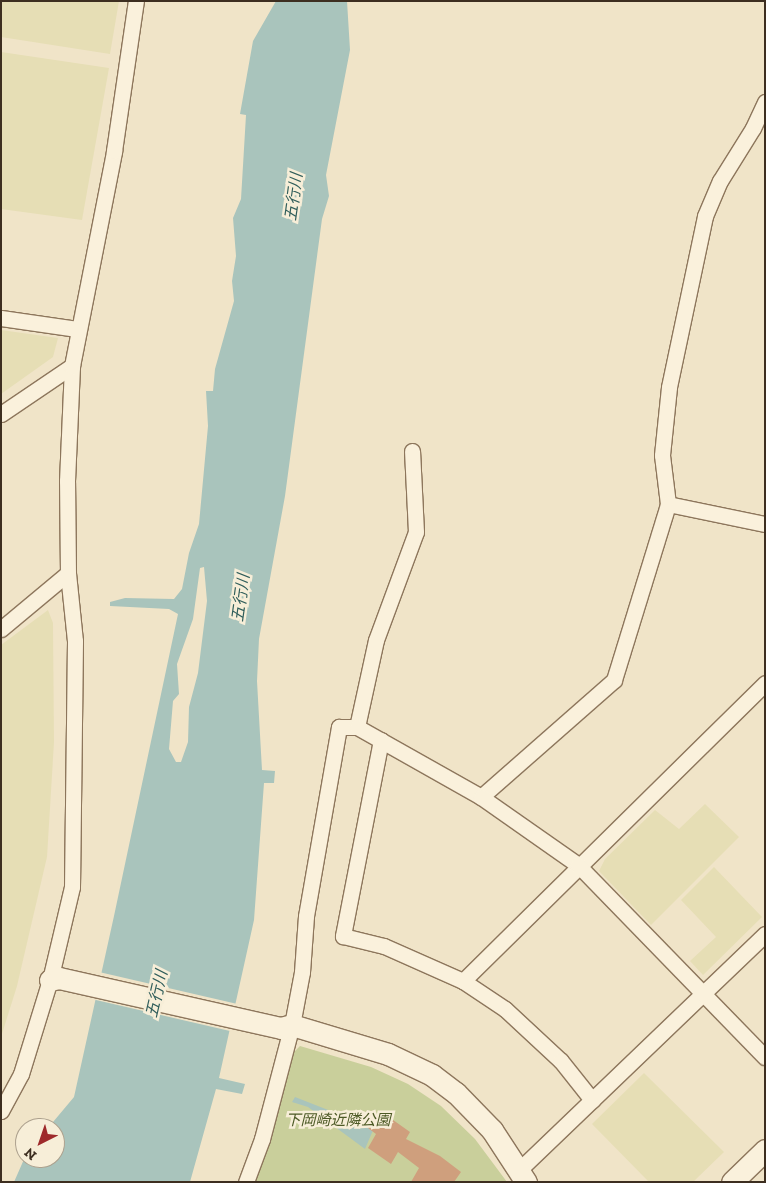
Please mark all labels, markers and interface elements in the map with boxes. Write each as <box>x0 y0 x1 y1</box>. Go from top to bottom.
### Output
water label: 五行川 <box>281 172 307 222</box>
water label: 五行川 <box>228 573 254 623</box>
water label: 五行川 <box>142 968 172 1020</box>
park label: 下岡崎近隣公園 <box>286 1112 390 1130</box>
north arrow <box>15 1118 65 1168</box>
text: N <box>21 1144 40 1164</box>

